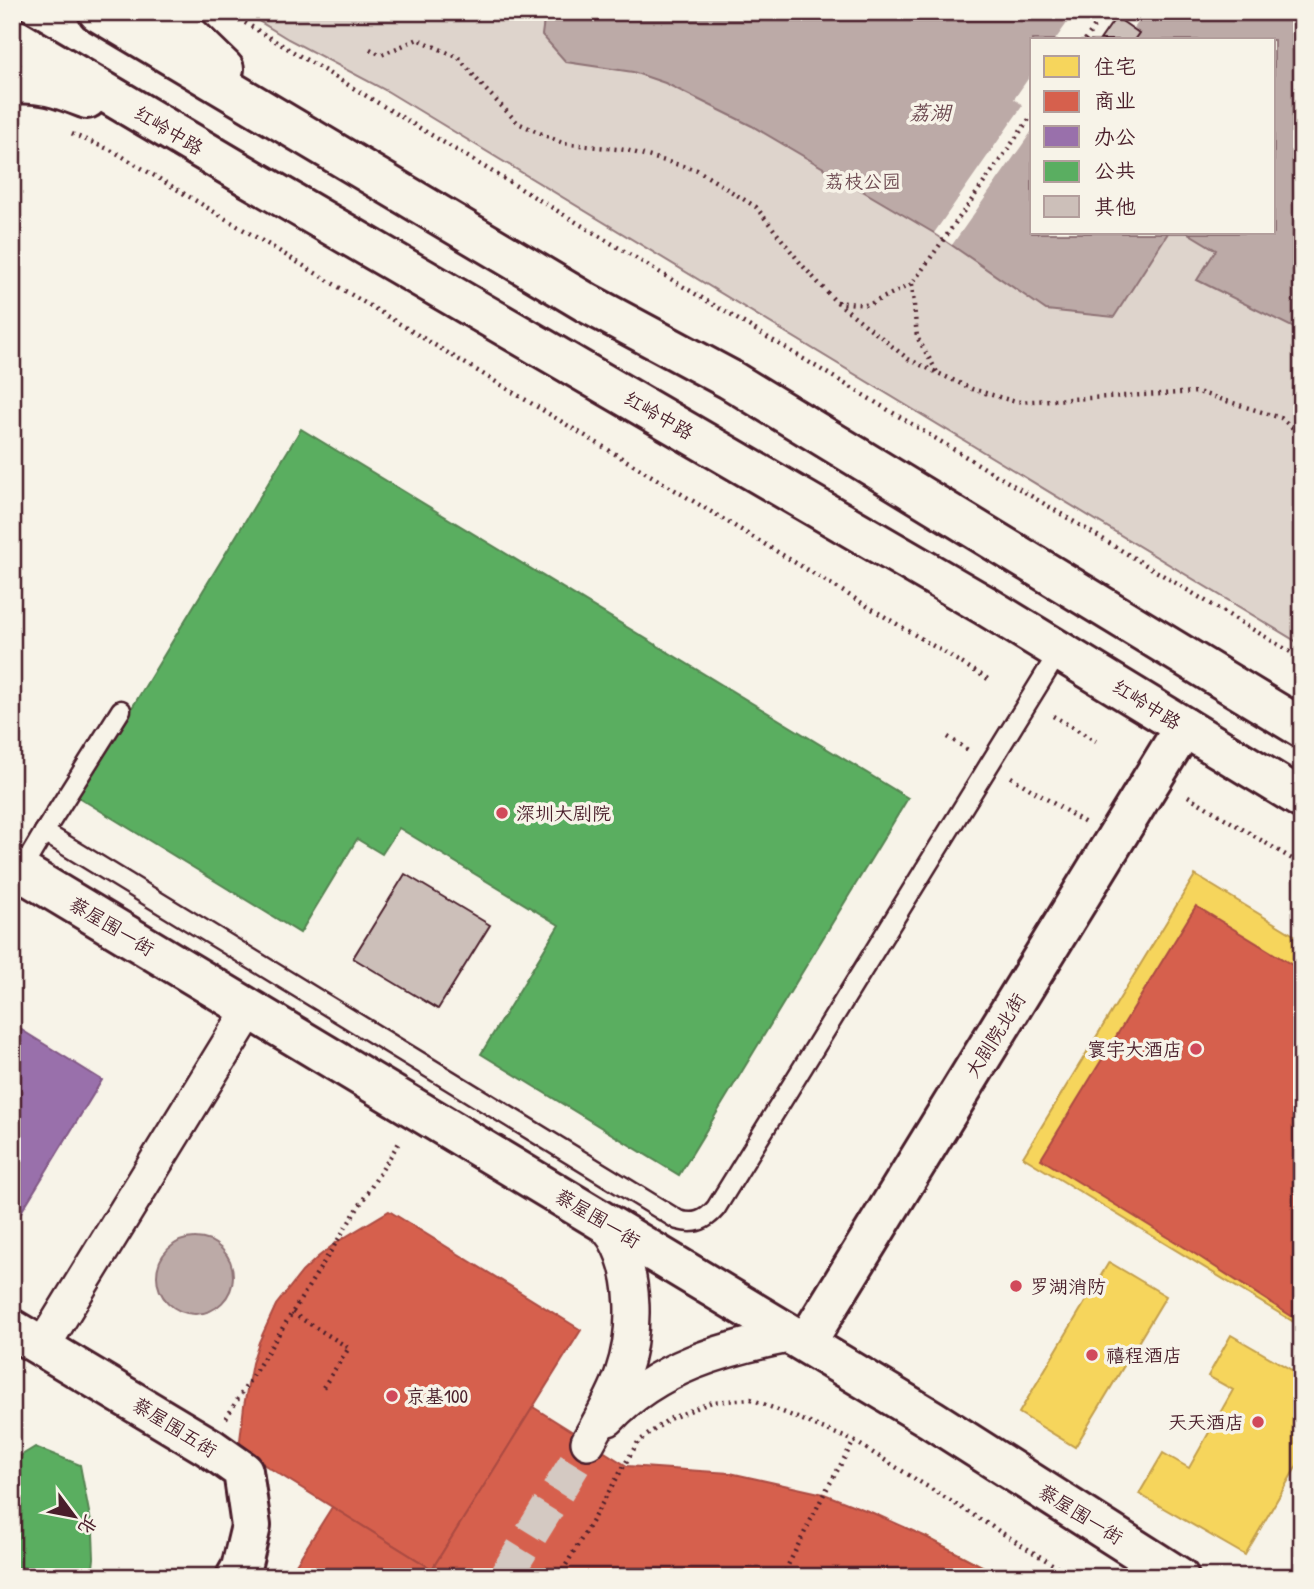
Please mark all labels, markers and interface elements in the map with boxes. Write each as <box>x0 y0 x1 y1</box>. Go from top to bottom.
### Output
legend <box>1030 38 1276 234</box>
text: 住宅 <box>1094 52 1136 81</box>
text: 商业 <box>1094 86 1136 115</box>
water label: 荔湖 <box>909 98 953 127</box>
street label: 红岭中路 <box>130 99 208 161</box>
text: 办公 <box>1094 122 1136 151</box>
text: 公共 <box>1094 156 1136 185</box>
park label: 荔枝公园 <box>825 168 901 194</box>
text: 其他 <box>1094 192 1136 221</box>
street label: 红岭中路 <box>620 385 698 445</box>
street label: 红岭中路 <box>1108 673 1186 735</box>
place label: 深圳大剧院 <box>516 800 611 826</box>
marker: 深圳大剧院 <box>494 805 510 821</box>
street label: 蔡屋围一街 <box>65 890 159 962</box>
street label: 大剧院北街 <box>959 988 1031 1082</box>
place label: 寰宇大酒店 <box>1087 1036 1182 1062</box>
marker: 寰宇大酒店 <box>1188 1041 1204 1057</box>
street label: 蔡屋围一街 <box>551 1182 645 1254</box>
place label: 罗湖消防 <box>1030 1273 1106 1299</box>
marker: 罗湖消防 <box>1008 1278 1024 1294</box>
place label: 禧程酒店 <box>1106 1342 1182 1368</box>
marker: 禧程酒店 <box>1084 1347 1100 1363</box>
place label: 京基100 <box>406 1383 468 1409</box>
marker: 京基100 <box>384 1388 400 1404</box>
street label: 蔡屋围五街 <box>128 1391 222 1463</box>
place label: 天天酒店 <box>1168 1409 1244 1435</box>
marker: 天天酒店 <box>1250 1414 1266 1430</box>
street label: 蔡屋围一街 <box>1034 1478 1128 1550</box>
north arrow <box>38 1480 108 1550</box>
text: 北 <box>72 1510 104 1540</box>

